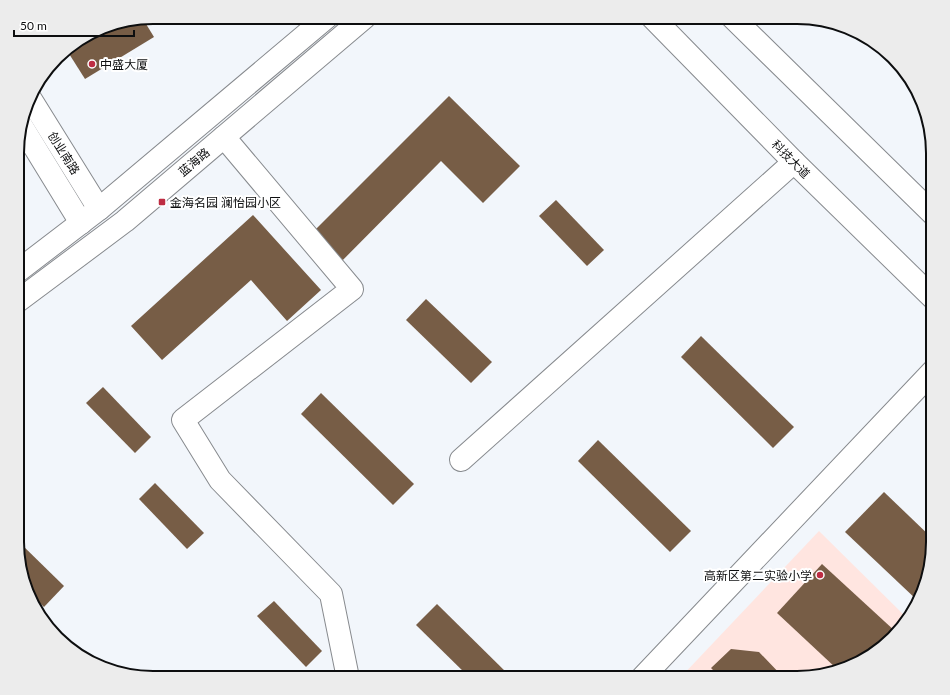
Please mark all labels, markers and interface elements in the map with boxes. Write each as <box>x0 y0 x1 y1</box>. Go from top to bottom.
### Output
scale bar <box>14 12 134 38</box>
text: 50 m <box>20 18 47 33</box>
place label: 中盛大厦 <box>100 57 148 72</box>
marker: 中盛大厦 <box>87 59 97 69</box>
street label: 创业南路 <box>45 129 83 177</box>
street label: 科技大道 <box>769 137 813 181</box>
street label: 蓝海路 <box>175 145 213 179</box>
place label: 金海名园 澜怡园小区 <box>170 195 281 210</box>
marker: 金海名园 澜怡园小区 <box>157 197 167 207</box>
place label: 高新区第二实验小学 <box>704 568 812 583</box>
marker: 高新区第二实验小学 <box>815 570 825 580</box>

